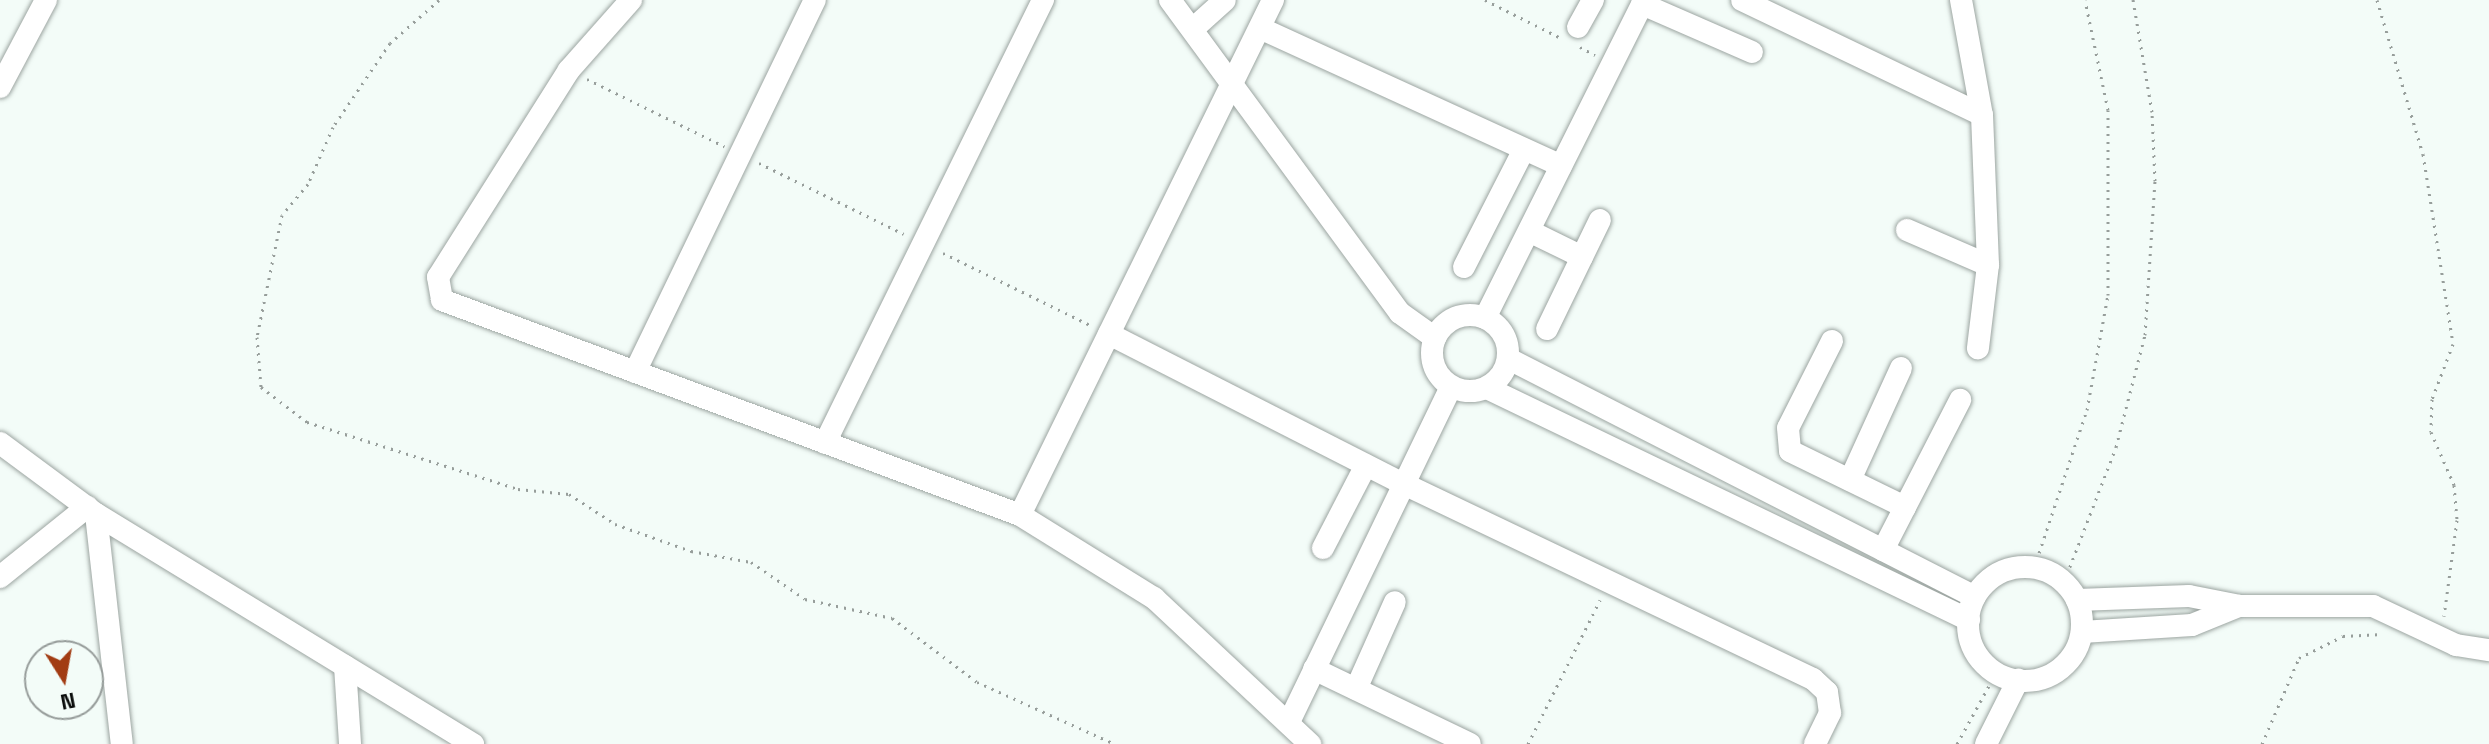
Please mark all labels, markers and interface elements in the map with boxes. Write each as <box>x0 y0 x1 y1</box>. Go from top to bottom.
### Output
north arrow <box>24 640 104 720</box>
text: N <box>58 686 78 717</box>

